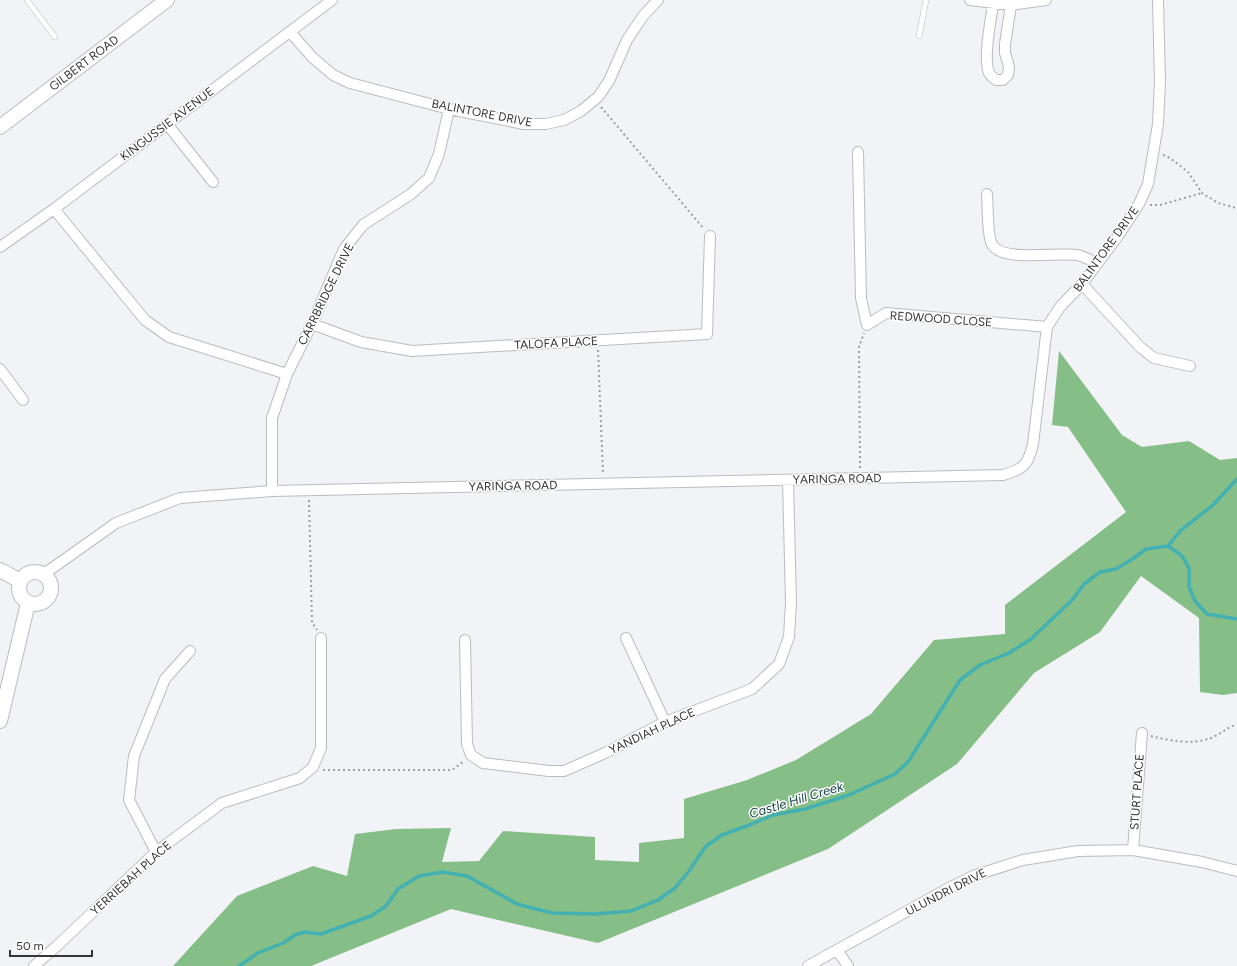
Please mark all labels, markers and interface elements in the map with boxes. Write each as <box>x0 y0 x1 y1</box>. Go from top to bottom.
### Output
street label: GILBERT ROAD <box>47 32 121 94</box>
street label: KINGUSSIE AVENUE <box>117 84 217 164</box>
street label: BALINTORE DRIVE <box>431 96 533 130</box>
street label: BALINTORE DRIVE <box>1070 204 1142 294</box>
street label: CARRBRIDGE DRIVE <box>295 241 357 347</box>
street label: REDWOOD CLOSE <box>889 308 993 330</box>
street label: TALOFA PLACE <box>514 334 598 352</box>
street label: YARINGA ROAD <box>793 471 881 487</box>
street label: YARINGA ROAD <box>469 478 557 494</box>
street label: YANDIAH PLACE <box>607 705 697 757</box>
street label: STURT PLACE <box>1127 753 1147 831</box>
water label: Castle Hill Creek <box>747 778 845 821</box>
street label: YERRIEBAH PLACE <box>88 838 174 918</box>
street label: ULUNDRI DRIVE <box>903 866 989 918</box>
scale bar <box>10 932 92 958</box>
text: 50 m <box>16 939 44 953</box>

